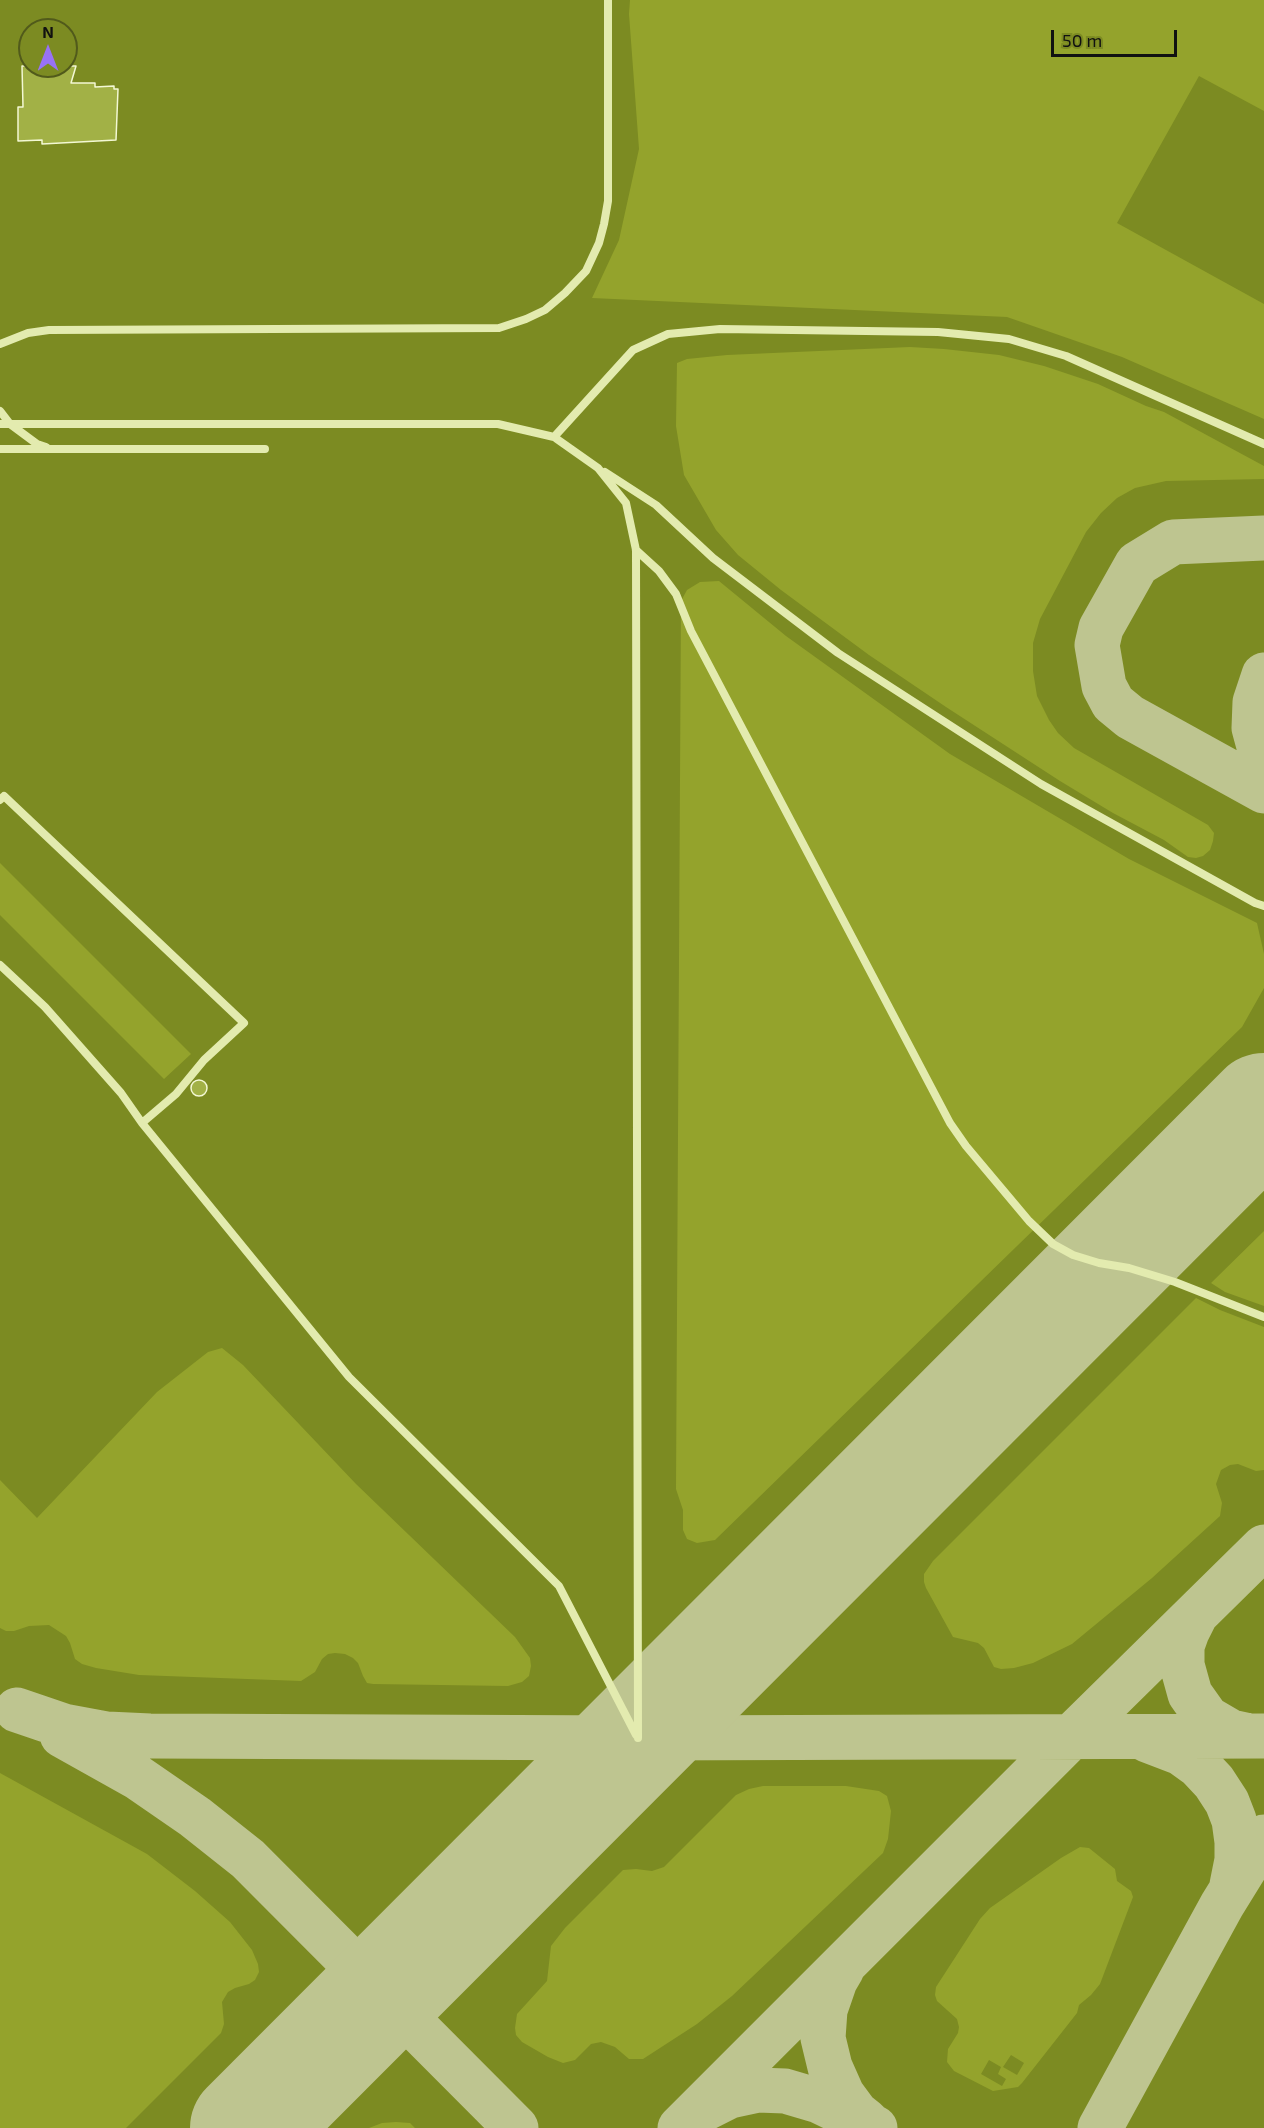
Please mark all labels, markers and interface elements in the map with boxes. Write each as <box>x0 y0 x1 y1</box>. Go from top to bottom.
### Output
north arrow <box>18 18 78 78</box>
scale bar <box>1054 18 1180 56</box>
text: N <box>42 22 54 41</box>
text: 50 m <box>1062 29 1102 51</box>

